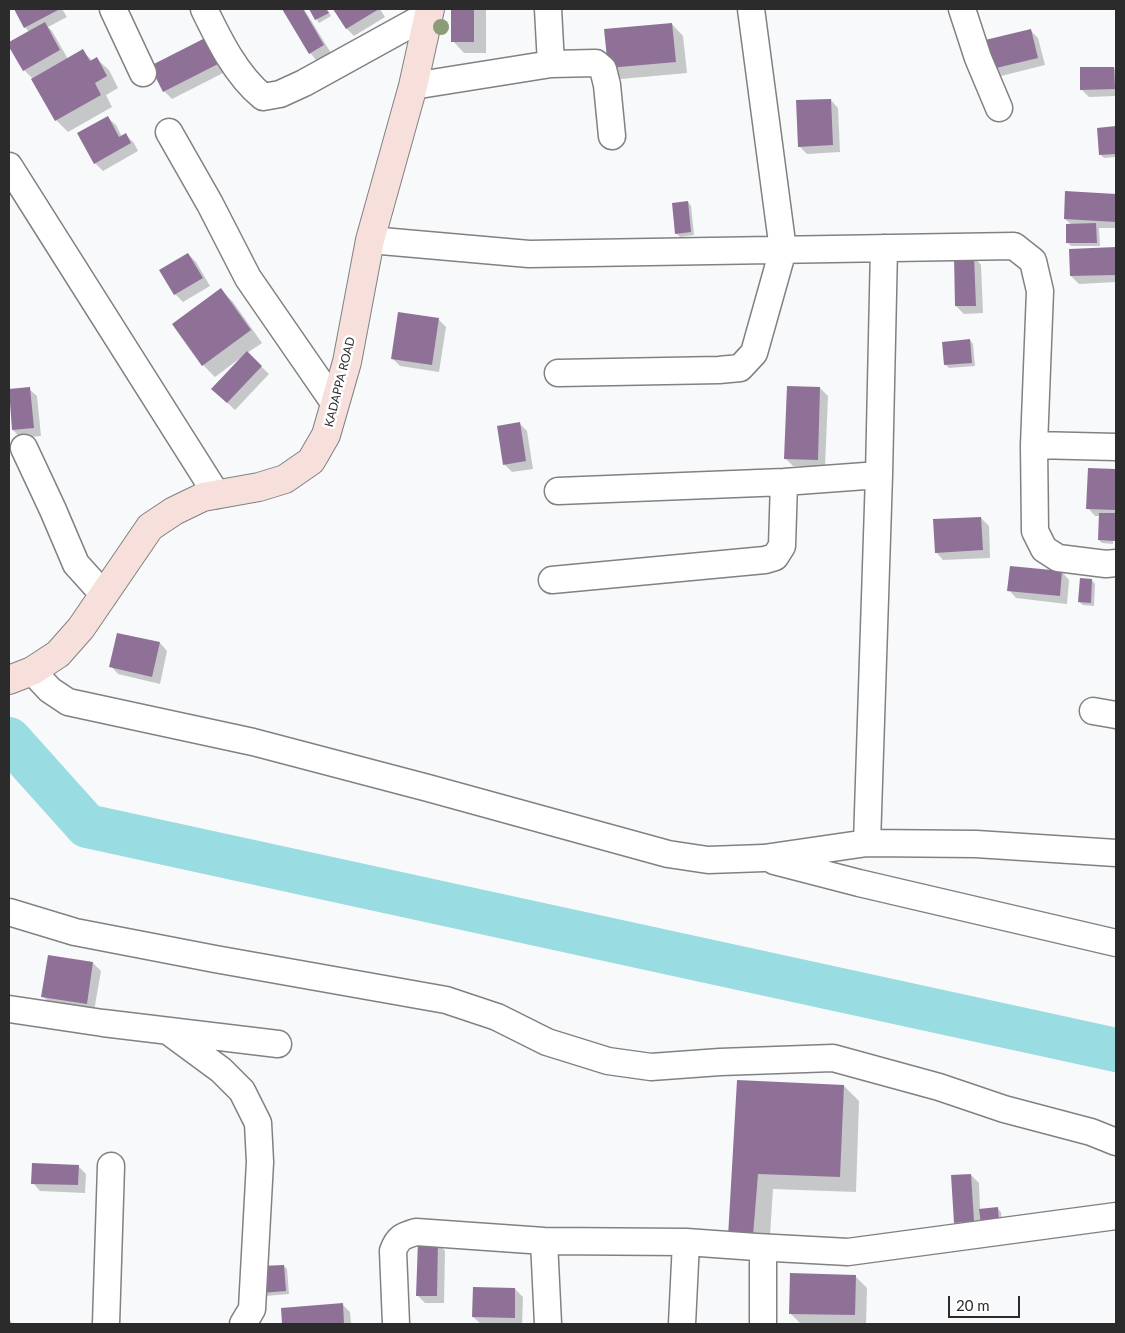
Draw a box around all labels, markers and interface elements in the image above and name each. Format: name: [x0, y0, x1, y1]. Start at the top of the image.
street label: KADAPPA ROAD: [322, 336, 358, 428]
scale bar: [950, 1286, 1022, 1318]
text: 20 m: [956, 1296, 990, 1314]

